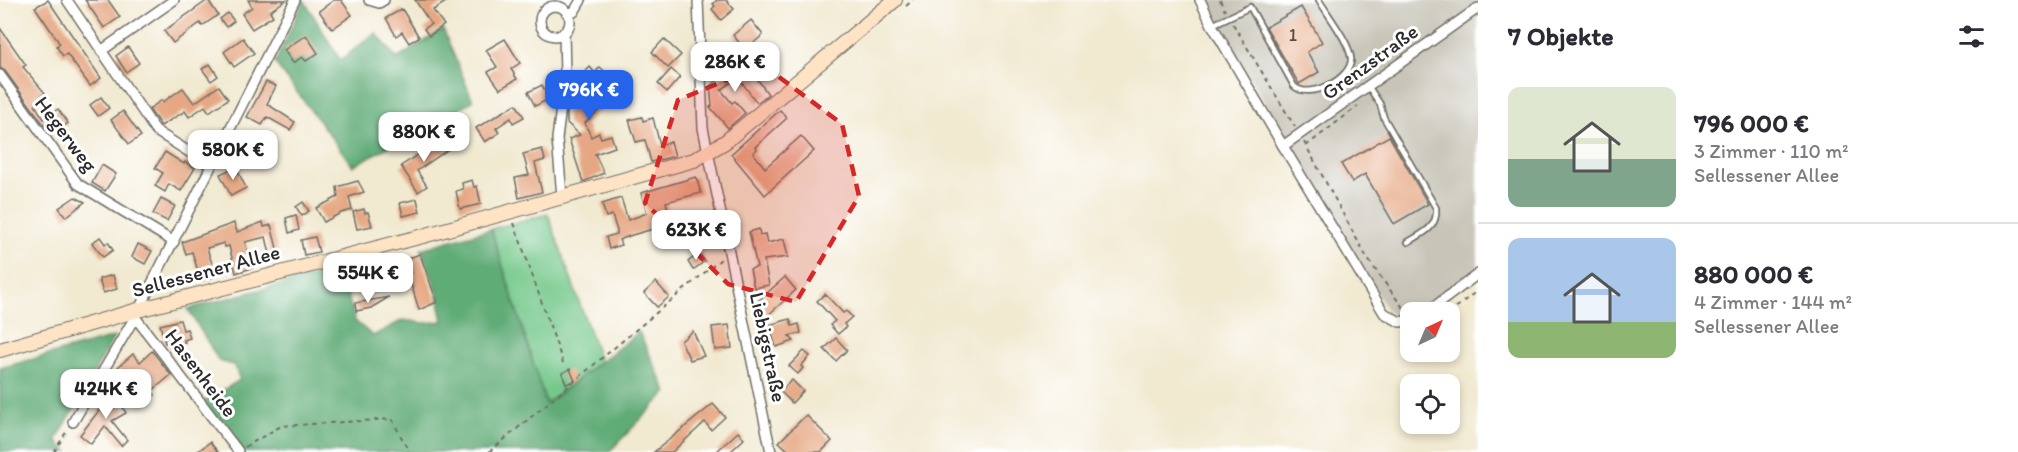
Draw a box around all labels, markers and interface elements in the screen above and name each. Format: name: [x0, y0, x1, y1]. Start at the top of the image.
street label: Grenzstraße: [1317, 18, 1423, 105]
text: 7 Objekte: [1508, 20, 1614, 52]
icon: filters: [1955, 20, 1988, 53]
house number: 1: [1289, 24, 1297, 46]
pin: 286K €: [686, 42, 784, 93]
text: 286K €: [705, 49, 765, 73]
pin: 796K €: [540, 70, 638, 121]
text: 796K €: [559, 77, 619, 101]
street label: Hegerweg: [30, 91, 103, 177]
text: 796 000 €: [1694, 107, 1809, 139]
icon: home: [1556, 111, 1628, 183]
pin: 880K €: [375, 112, 473, 163]
text: 880K €: [393, 119, 455, 143]
pin: 580K €: [184, 130, 282, 181]
text: 580K €: [202, 137, 264, 161]
text: 3 Zimmer · 110 m²: [1694, 139, 1849, 163]
text: Sellessener Allee: [1694, 163, 1839, 187]
pin: 623K €: [647, 210, 745, 261]
text: 623K €: [666, 217, 726, 241]
street label: Sellessener Allee: [129, 239, 283, 302]
pin: 554K €: [319, 253, 417, 304]
text: 880 000 €: [1694, 258, 1813, 290]
text: 554K €: [337, 260, 399, 284]
icon: home: [1556, 262, 1628, 334]
street label: Liebigstraße: [745, 290, 792, 404]
text: 4 Zimmer · 144 m²: [1694, 290, 1852, 314]
north arrow: [1400, 302, 1460, 362]
map controls: [1400, 302, 1460, 434]
text: Sellessener Allee: [1694, 314, 1839, 338]
street label: Hasenheide: [160, 324, 243, 422]
pin: 424K €: [57, 369, 155, 420]
button: locate: [1400, 374, 1460, 434]
text: 424K €: [74, 376, 138, 400]

